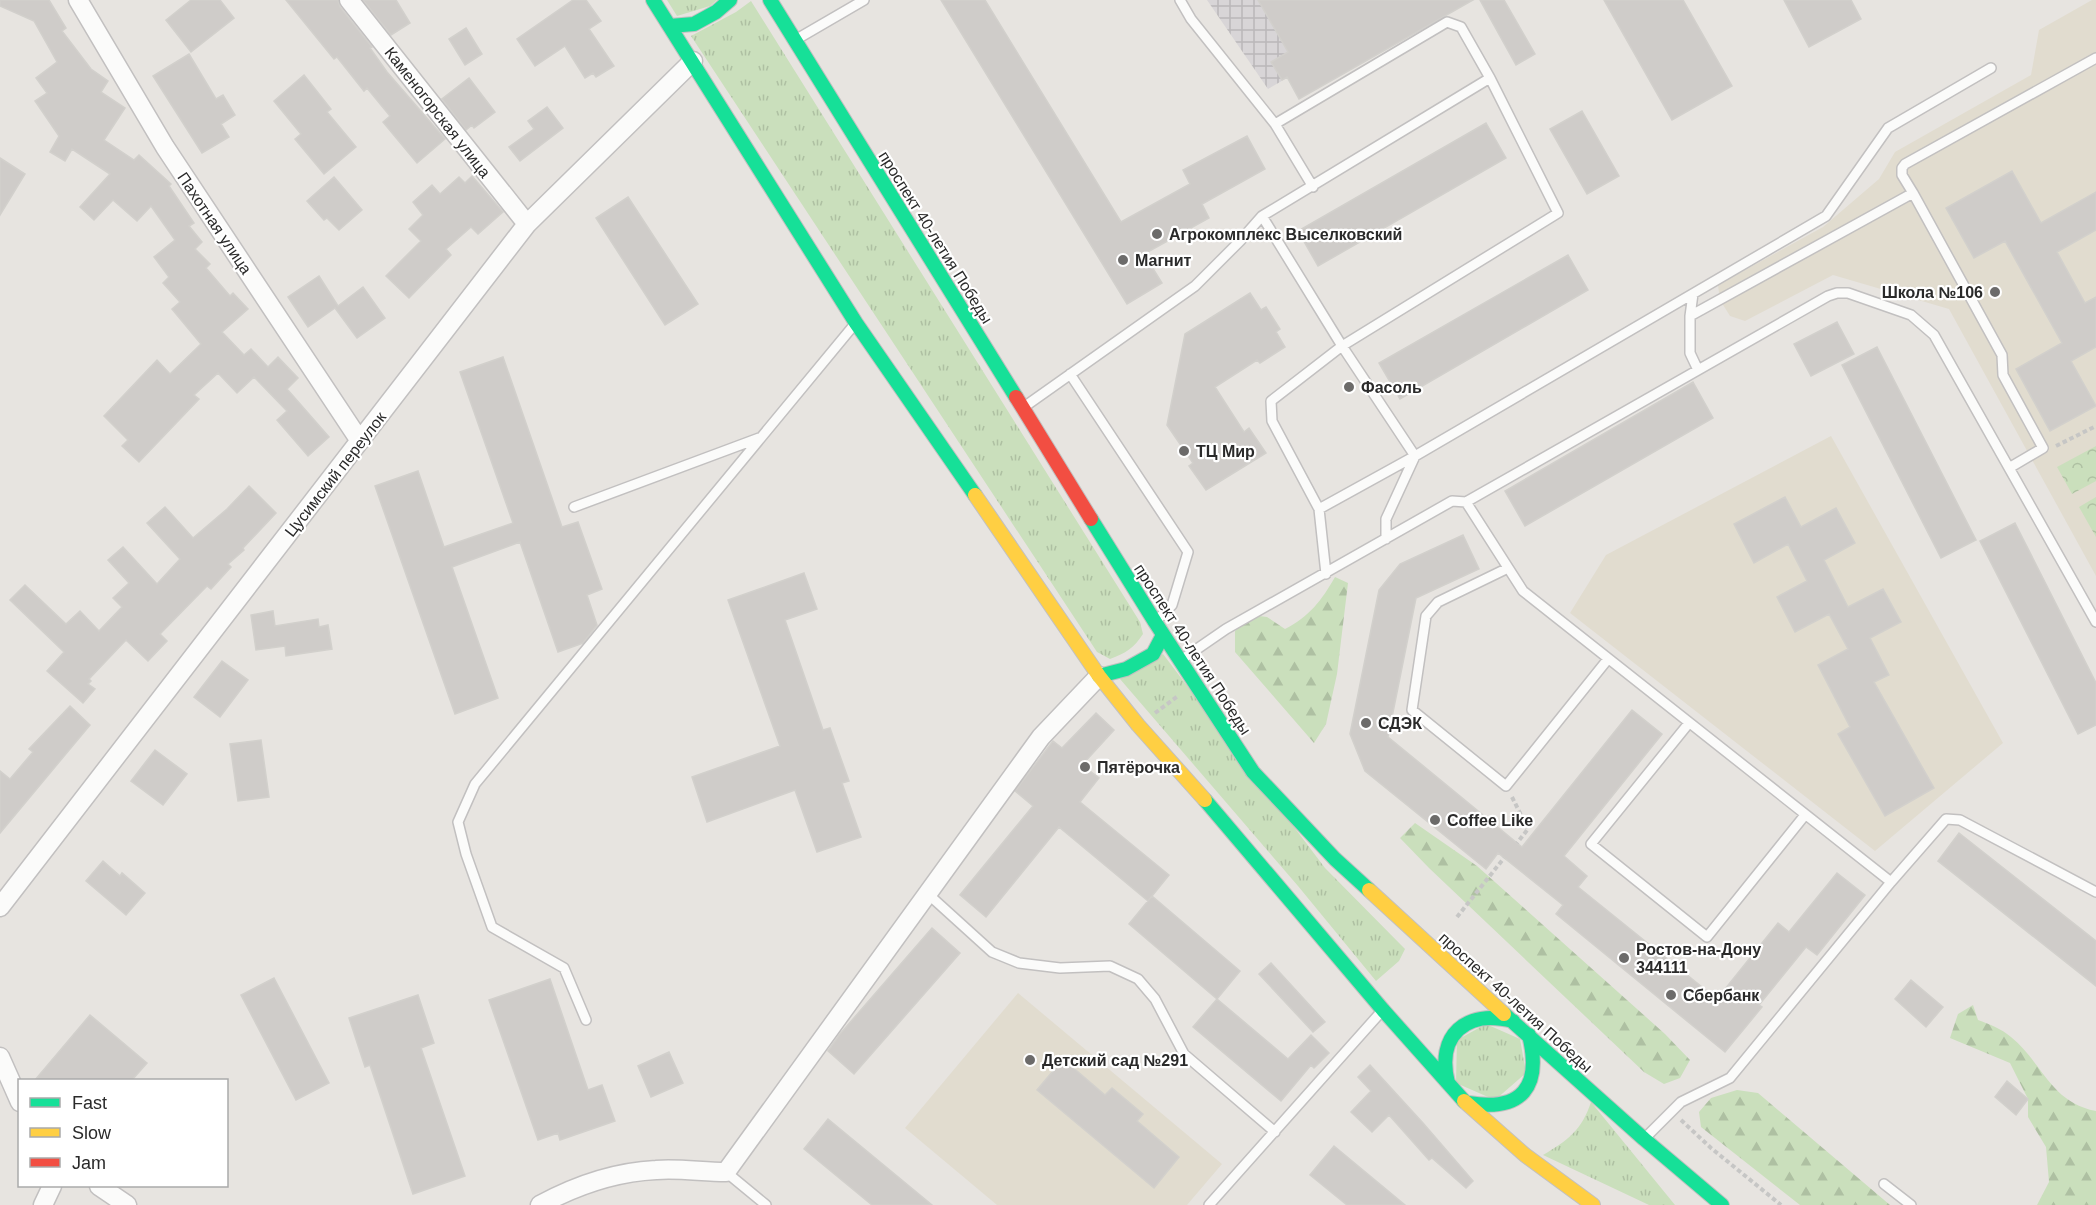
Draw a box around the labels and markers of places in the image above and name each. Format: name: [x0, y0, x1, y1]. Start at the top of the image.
place label: Агрокомплекс Выселковский: [1169, 226, 1402, 243]
marker: Агрокомплекс Выселковский: [1150, 227, 1164, 241]
place label: Магнит: [1135, 252, 1192, 269]
marker: Магнит: [1116, 253, 1130, 267]
place label: Школа №106: [1882, 284, 1983, 301]
marker: Школа №106: [1988, 285, 2002, 299]
place label: Фасоль: [1361, 379, 1422, 396]
marker: Фасоль: [1342, 380, 1356, 394]
place label: ТЦ Мир: [1196, 443, 1255, 460]
marker: ТЦ Мир: [1177, 444, 1191, 458]
place label: СДЭК: [1378, 715, 1422, 732]
marker: СДЭК: [1359, 716, 1373, 730]
place label: Пятёрочка: [1097, 759, 1180, 776]
marker: Пятёрочка: [1078, 760, 1092, 774]
place label: Coffee Like: [1447, 812, 1533, 829]
marker: Coffee Like: [1428, 813, 1442, 827]
place label: Ростов-на-Дону 344111: [1636, 941, 1761, 976]
marker: Ростов-на-Дону 344111: [1617, 951, 1631, 965]
place label: Сбербанк: [1683, 987, 1760, 1004]
marker: Сбербанк: [1664, 988, 1678, 1002]
place label: Детский сад №291: [1042, 1052, 1188, 1069]
marker: Детский сад №291: [1023, 1053, 1037, 1067]

